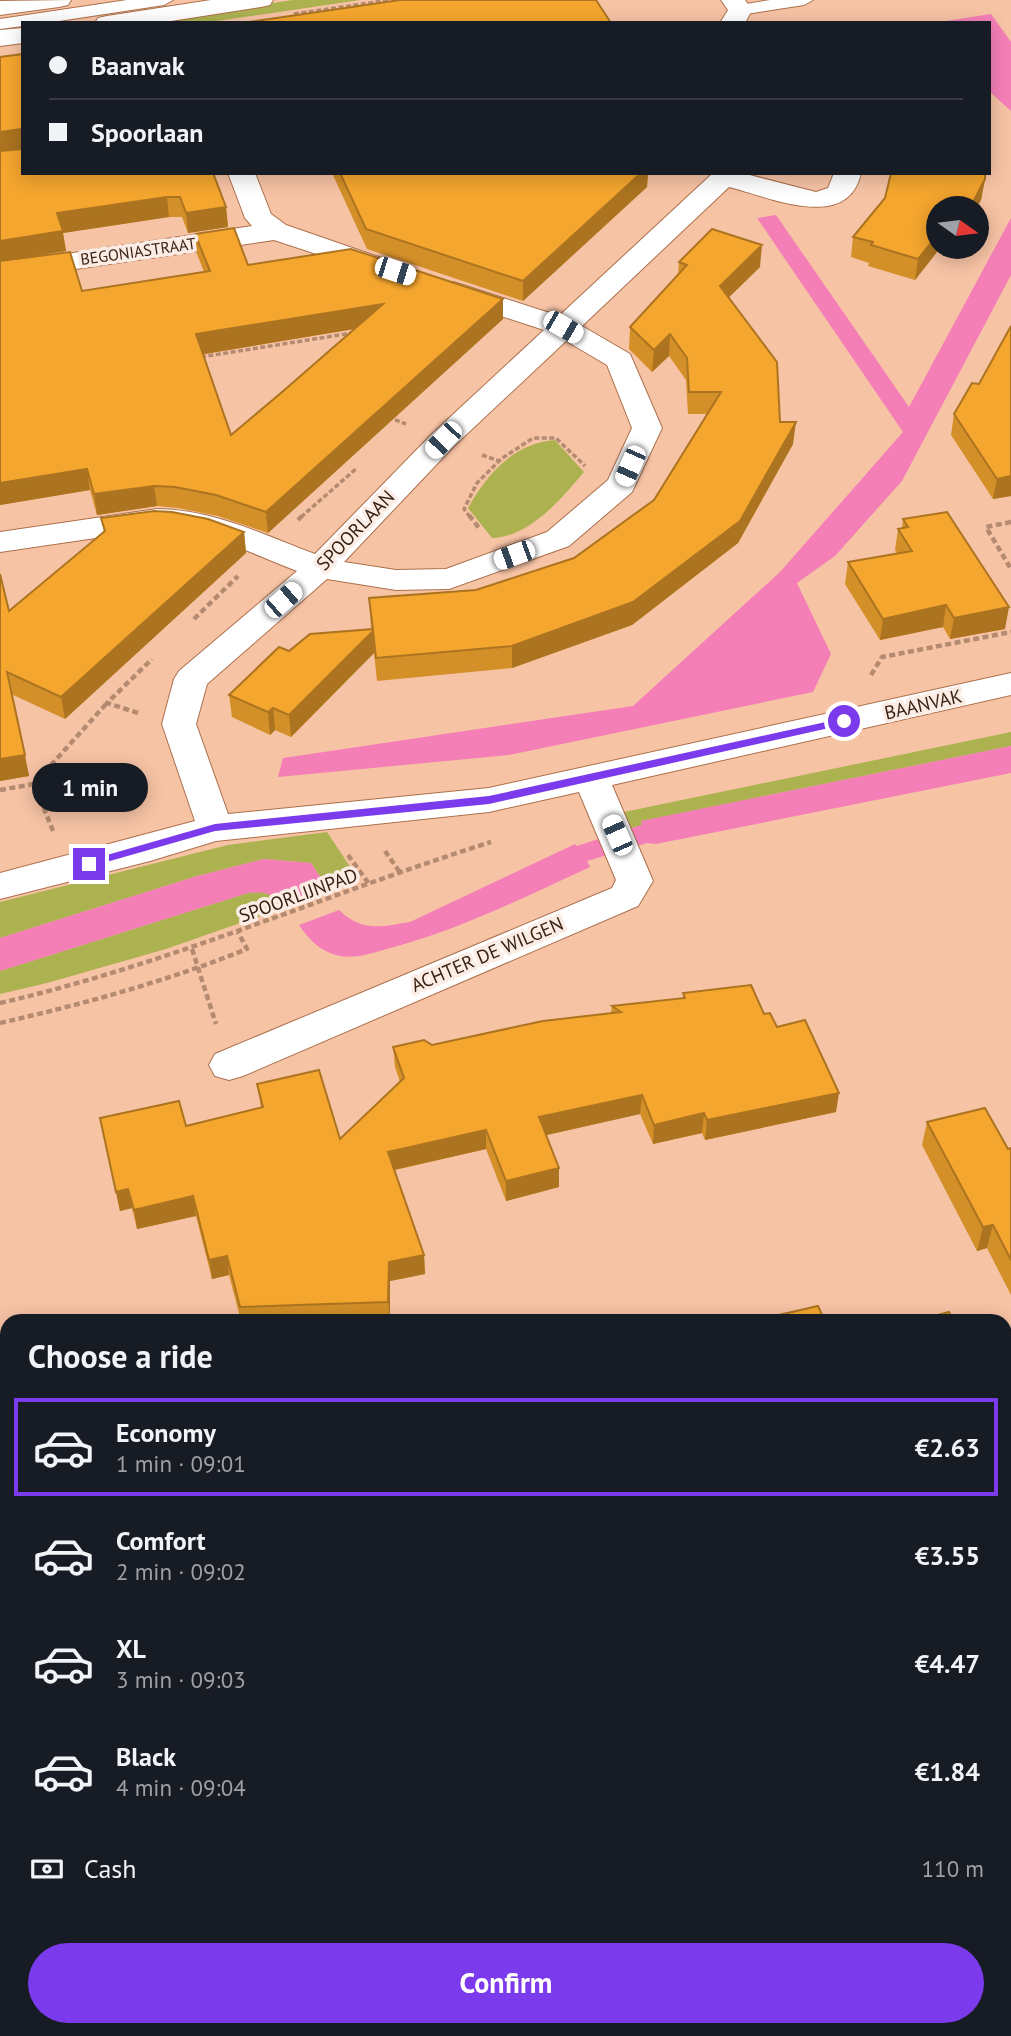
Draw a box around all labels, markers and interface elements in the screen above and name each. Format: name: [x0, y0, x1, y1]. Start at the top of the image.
text: Baanvak: [91, 49, 184, 82]
text: Spoorlaan: [91, 116, 203, 149]
north arrow: [926, 196, 989, 259]
map controls: [926, 196, 989, 259]
street label: BEGONIASTRAAT: [79, 233, 197, 269]
car: [372, 255, 419, 287]
car: [540, 307, 587, 347]
car: [421, 418, 466, 462]
car: [612, 443, 649, 489]
street label: SPOORLAAN: [311, 485, 399, 575]
car: [491, 538, 538, 572]
car: [261, 578, 306, 622]
street label: BAANVAK: [882, 683, 964, 725]
route start: [828, 705, 860, 737]
callout: 1 min: [31, 762, 147, 812]
text: 1 min: [62, 773, 118, 802]
car: [599, 812, 636, 858]
route end: [73, 848, 105, 880]
street label: SPOORLIJNPAD: [235, 862, 361, 928]
street label: ACHTER DE WILGEN: [407, 911, 567, 997]
text: Choose a ride: [28, 1335, 213, 1377]
icon: car: [32, 1416, 95, 1479]
text: Economy: [116, 1416, 216, 1449]
text: €2.63: [915, 1431, 980, 1464]
text: 1 min · 09:01: [116, 1449, 246, 1478]
icon: car: [32, 1524, 95, 1587]
text: Comfort: [116, 1524, 206, 1557]
text: €3.55: [915, 1539, 980, 1572]
text: 2 min · 09:02: [116, 1557, 246, 1586]
icon: car: [32, 1632, 95, 1695]
text: XL: [116, 1632, 146, 1665]
text: €4.47: [915, 1647, 980, 1680]
text: 3 min · 09:03: [116, 1665, 246, 1694]
icon: car: [32, 1740, 95, 1803]
text: Black: [116, 1740, 176, 1773]
text: €1.84: [915, 1755, 980, 1788]
text: 4 min · 09:04: [116, 1773, 246, 1802]
icon: cash: [28, 1850, 66, 1888]
text: Cash: [84, 1852, 136, 1885]
text: 110 m: [922, 1854, 984, 1883]
button: Confirm: [28, 1943, 984, 2023]

